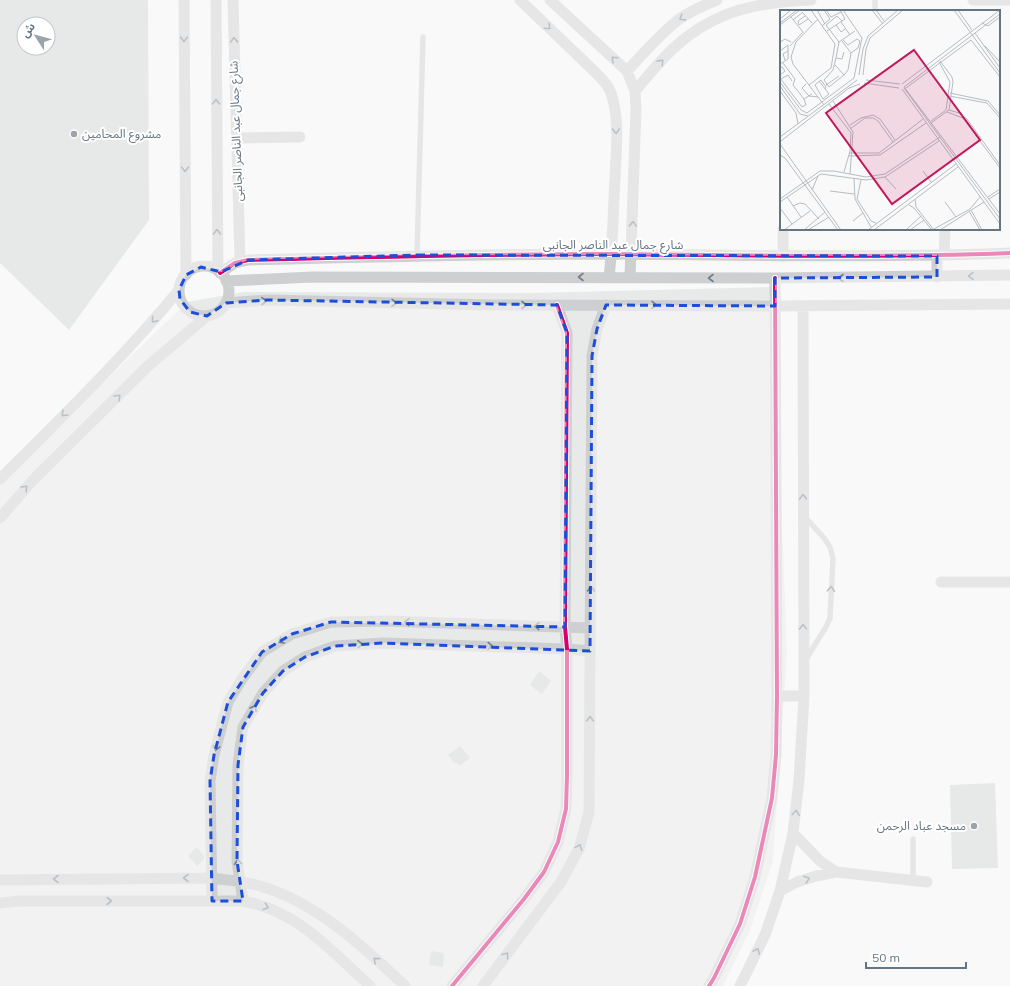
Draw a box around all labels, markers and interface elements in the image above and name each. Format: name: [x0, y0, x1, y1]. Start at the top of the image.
inset map: [780, 10, 1000, 230]
one-way arrow: [679, 13, 686, 21]
north arrow: [16, 16, 56, 56]
text: ش: [18, 20, 38, 40]
one-way arrow: [543, 22, 551, 30]
one-way arrow: [180, 36, 188, 42]
one-way arrow: [230, 37, 238, 43]
one-way arrow: [611, 56, 619, 64]
one-way arrow: [656, 59, 664, 67]
street label: شارع جمال عبد الناصر الجانبى: [226, 60, 247, 202]
one-way arrow: [212, 99, 220, 105]
place label: مشروع المحامين: [82, 126, 161, 143]
one-way arrow: [611, 128, 620, 134]
marker: مشروع المحامين: [69, 129, 79, 139]
one-way arrow: [181, 166, 189, 172]
one-way arrow: [628, 221, 637, 227]
one-way arrow: [213, 229, 221, 235]
street label: شارع جمال عبد الناصر الجانبى: [543, 237, 683, 254]
one-way arrow: [968, 272, 974, 280]
one-way arrow: [578, 273, 584, 281]
one-way arrow: [708, 274, 714, 282]
one-way arrow: [838, 274, 844, 282]
one-way arrow: [261, 297, 267, 305]
one-way arrow: [391, 299, 397, 307]
one-way arrow: [521, 301, 527, 309]
one-way arrow: [651, 301, 657, 309]
one-way arrow: [151, 315, 158, 323]
one-way arrow: [113, 394, 121, 402]
one-way arrow: [61, 409, 69, 417]
one-way arrow: [21, 485, 28, 493]
one-way arrow: [799, 494, 807, 500]
one-way arrow: [587, 586, 595, 592]
one-way arrow: [827, 586, 836, 592]
one-way arrow: [404, 618, 410, 626]
one-way arrow: [534, 622, 540, 631]
one-way arrow: [799, 624, 807, 630]
one-way arrow: [278, 636, 285, 643]
one-way arrow: [357, 640, 363, 649]
one-way arrow: [487, 642, 493, 650]
one-way arrow: [250, 705, 257, 712]
one-way arrow: [586, 716, 594, 722]
one-way arrow: [212, 745, 220, 751]
one-way arrow: [791, 810, 800, 816]
place label: مسجد عباد الرحمن: [877, 818, 966, 833]
marker: مسجد عباد الرحمن: [969, 821, 979, 831]
one-way arrow: [574, 844, 582, 851]
one-way arrow: [233, 859, 242, 866]
one-way arrow: [183, 874, 189, 882]
one-way arrow: [53, 875, 59, 883]
one-way arrow: [803, 876, 810, 884]
one-way arrow: [106, 897, 112, 905]
one-way arrow: [263, 902, 270, 911]
scale bar: [866, 944, 966, 970]
one-way arrow: [752, 948, 760, 955]
text: 50 m: [872, 950, 900, 965]
one-way arrow: [502, 952, 509, 959]
one-way arrow: [374, 958, 381, 965]

